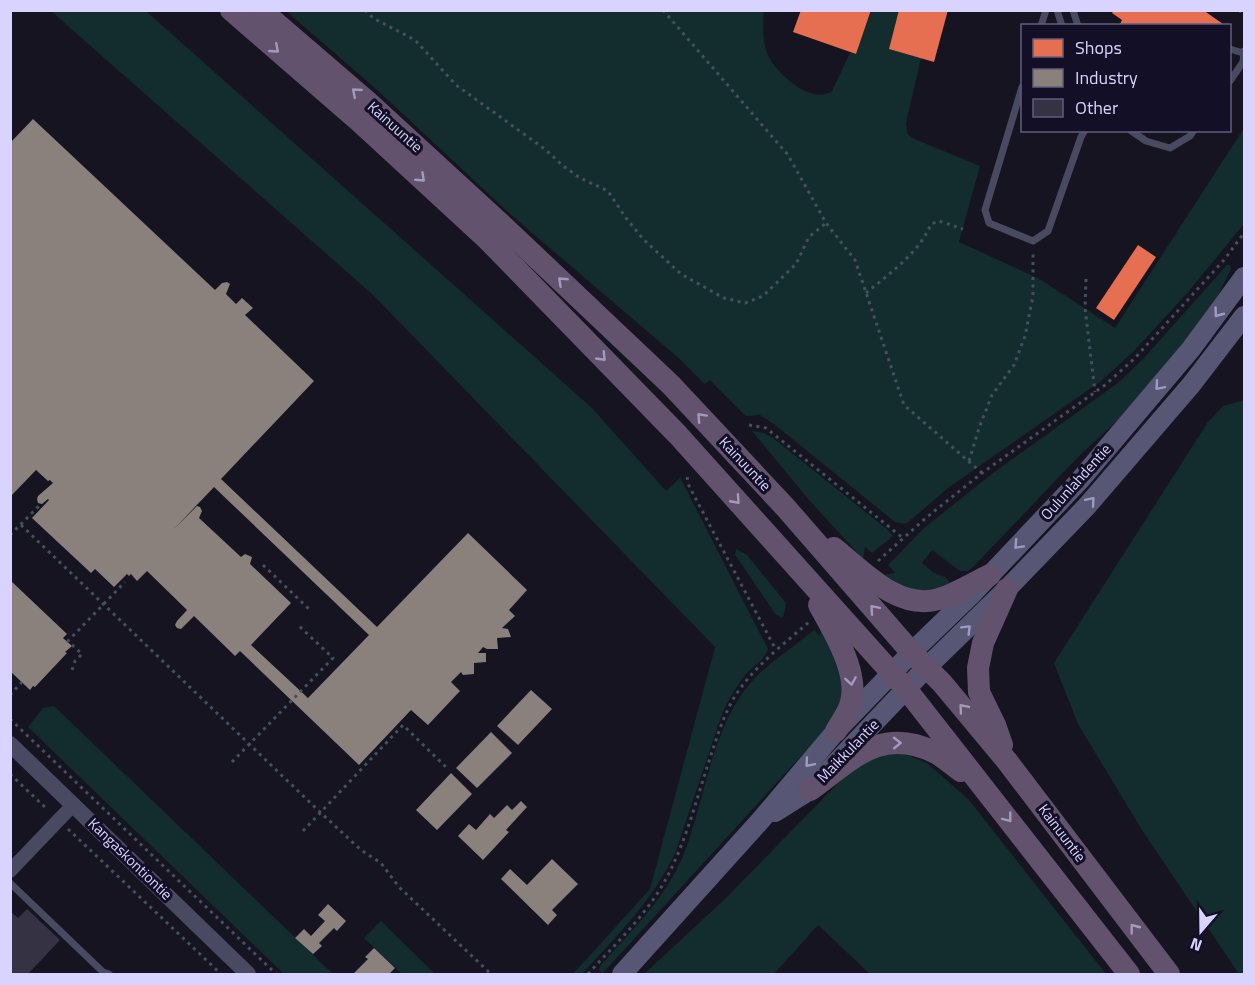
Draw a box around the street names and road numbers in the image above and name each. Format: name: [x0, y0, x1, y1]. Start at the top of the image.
street label: Kainuuntie: [363, 96, 428, 158]
street label: Kainuuntie: [714, 431, 777, 496]
street label: Oulunlahdentie: [1035, 438, 1116, 525]
street label: Maikkulantie: [811, 714, 884, 788]
street label: Kainuuntie: [1033, 799, 1092, 867]
street label: Kangaskontiontie: [83, 812, 178, 905]

